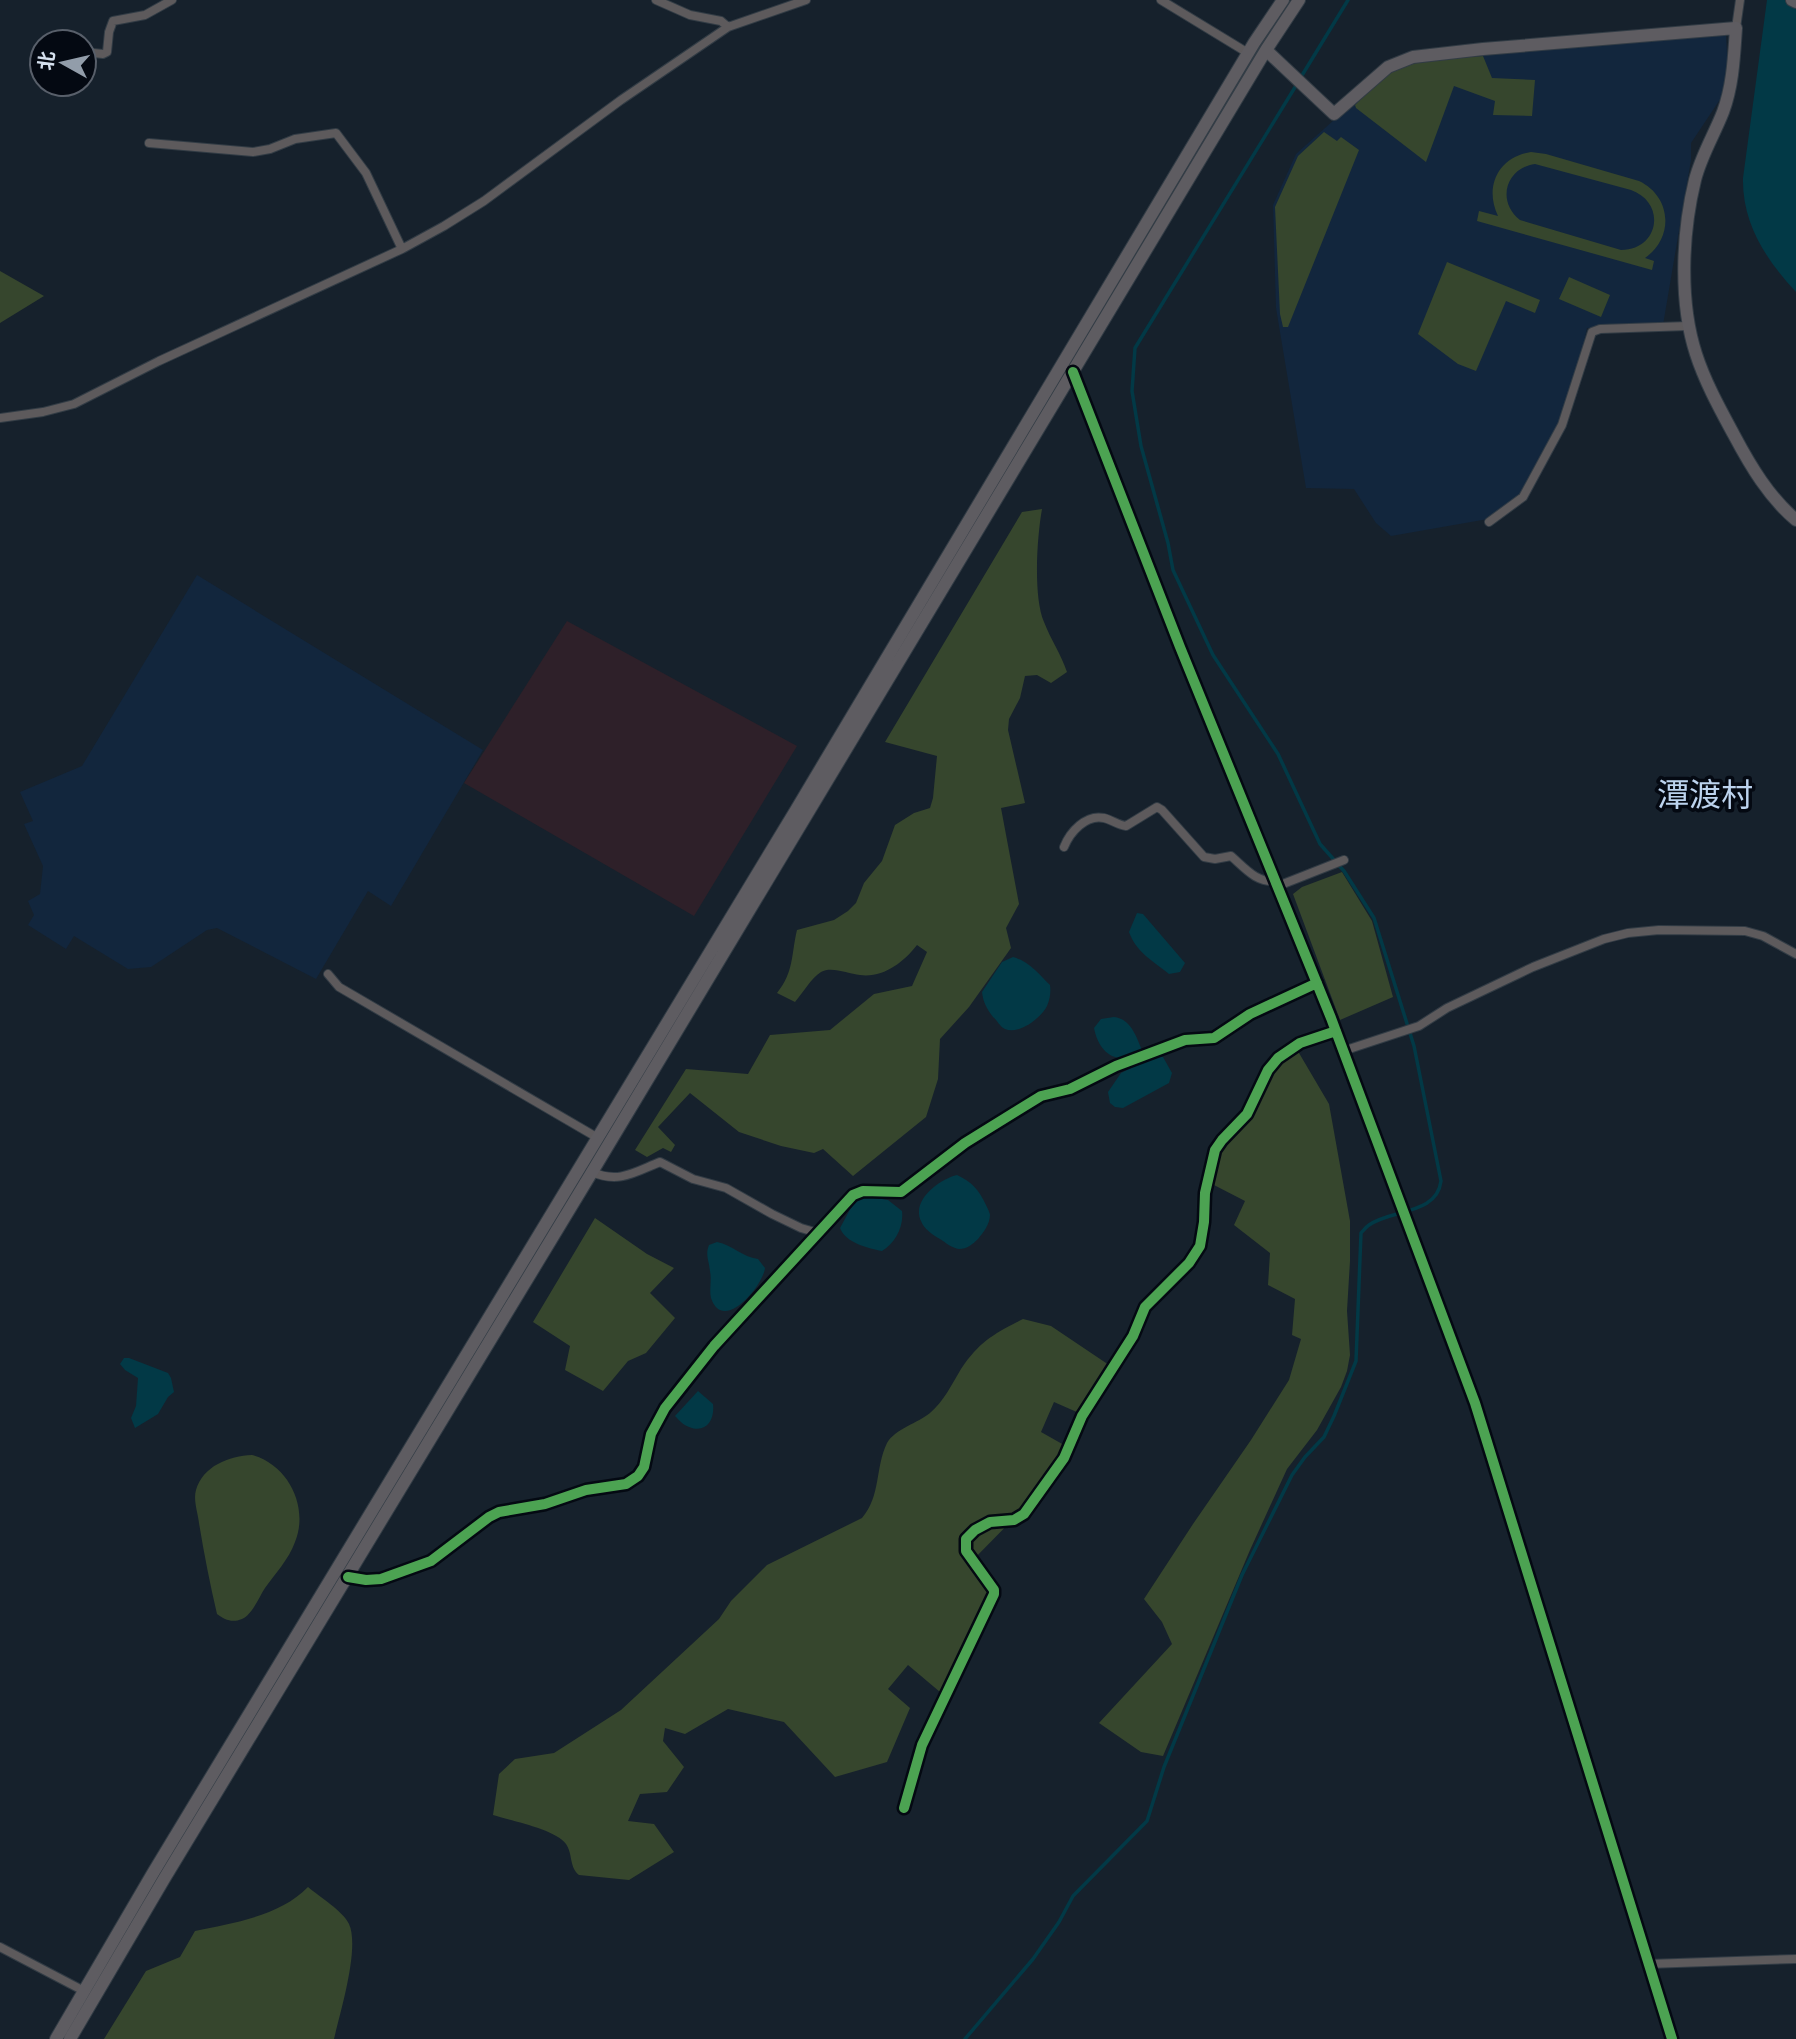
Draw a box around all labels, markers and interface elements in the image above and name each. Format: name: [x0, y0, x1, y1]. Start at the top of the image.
north arrow: [28, 28, 98, 98]
text: 北: [34, 50, 59, 72]
district label: 潭渡村: [1657, 776, 1753, 814]

